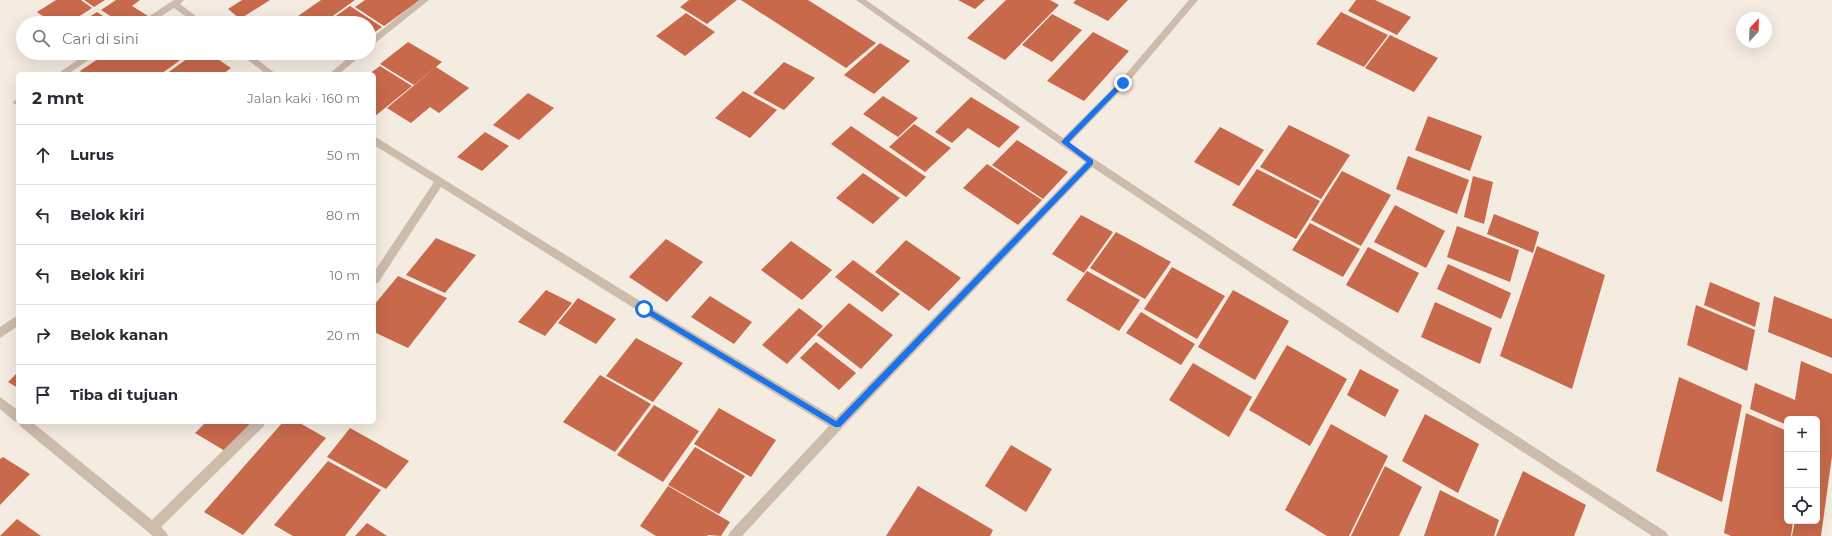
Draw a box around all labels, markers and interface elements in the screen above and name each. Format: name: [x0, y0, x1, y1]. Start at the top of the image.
north arrow: [1736, 12, 1772, 48]
search box: [16, 16, 376, 60]
icon: search: [30, 27, 52, 49]
text: Cari di sini: [62, 29, 139, 48]
route end: [1114, 74, 1132, 92]
text: 2 mnt: [32, 88, 84, 108]
text: Jalan kaki · 160 m: [247, 90, 360, 106]
icon: ahead: [32, 144, 54, 166]
text: Lurus: [70, 145, 114, 164]
text: 50 m: [327, 147, 360, 163]
icon: left: [32, 204, 54, 226]
text: Belok kiri: [70, 205, 145, 224]
text: 80 m: [326, 207, 360, 223]
icon: left: [32, 264, 54, 286]
text: Belok kiri: [70, 265, 145, 284]
text: 10 m: [330, 267, 360, 283]
route start: [635, 300, 653, 318]
icon: right: [32, 324, 54, 346]
text: Belok kanan: [70, 325, 168, 344]
text: 20 m: [327, 327, 360, 343]
icon: arrive: [32, 384, 54, 406]
text: Tiba di tujuan: [70, 385, 178, 404]
map controls: [1784, 416, 1820, 524]
button: +: [1784, 416, 1820, 452]
button: −: [1784, 452, 1820, 488]
button: locate: [1784, 488, 1820, 524]

